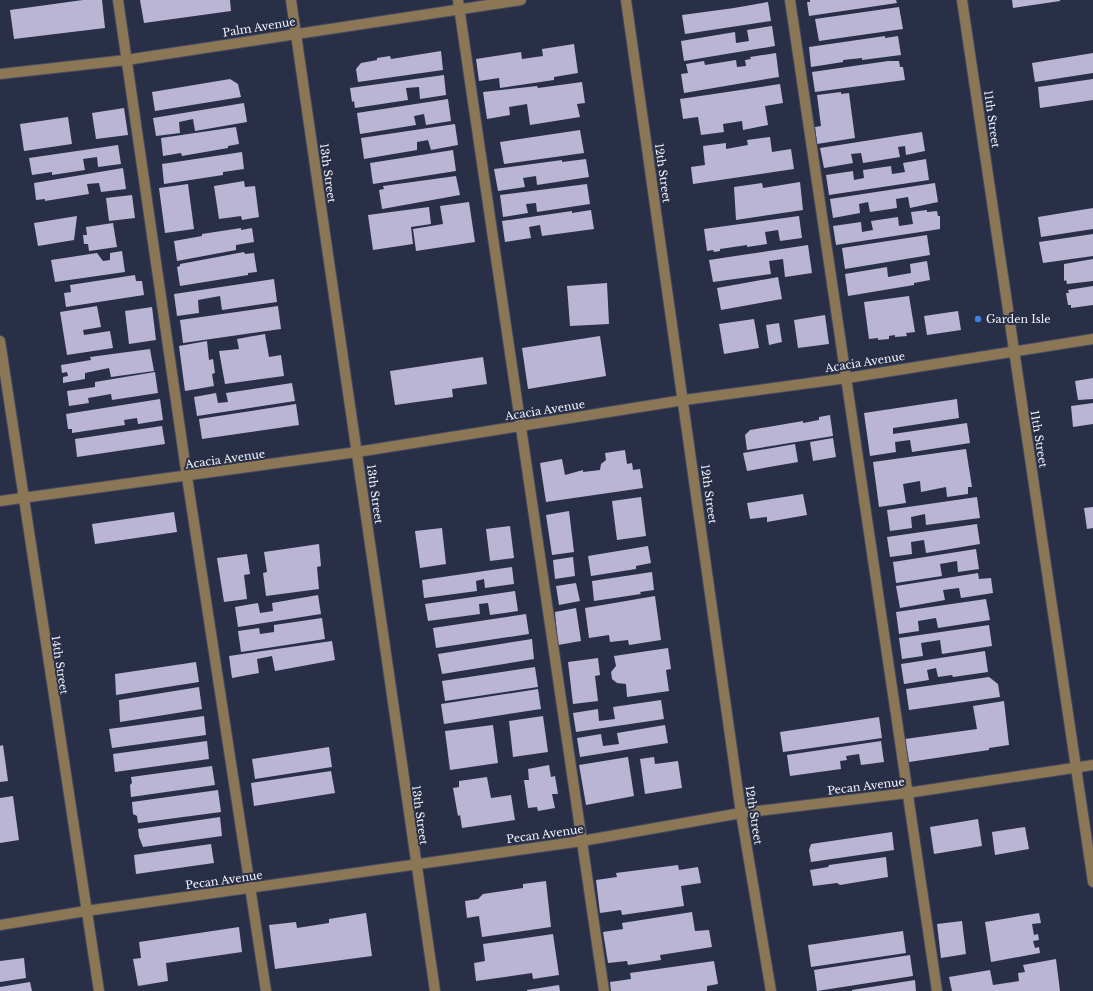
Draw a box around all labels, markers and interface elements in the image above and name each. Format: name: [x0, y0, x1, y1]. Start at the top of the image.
street label: Palm Avenue: [222, 14, 296, 40]
street label: 11th Street: [981, 89, 1003, 149]
street label: 13th Street: [317, 142, 339, 204]
street label: 12th Street: [652, 142, 674, 204]
place label: Garden Isle: [986, 312, 1051, 326]
marker: Garden Isle: [973, 314, 983, 324]
street label: Acacia Avenue: [823, 349, 906, 375]
street label: Acacia Avenue: [503, 397, 586, 423]
street label: 11th Street: [1028, 409, 1051, 469]
street label: Acacia Avenue: [183, 446, 266, 472]
street label: 13th Street: [364, 463, 386, 525]
street label: 12th Street: [698, 463, 720, 525]
street label: 14th Street: [48, 635, 72, 696]
street label: Pecan Avenue: [827, 774, 905, 798]
street label: 13th Street: [409, 784, 431, 846]
street label: 12th Street: [742, 784, 766, 846]
street label: Pecan Avenue: [506, 822, 584, 846]
street label: Pecan Avenue: [185, 868, 263, 892]

